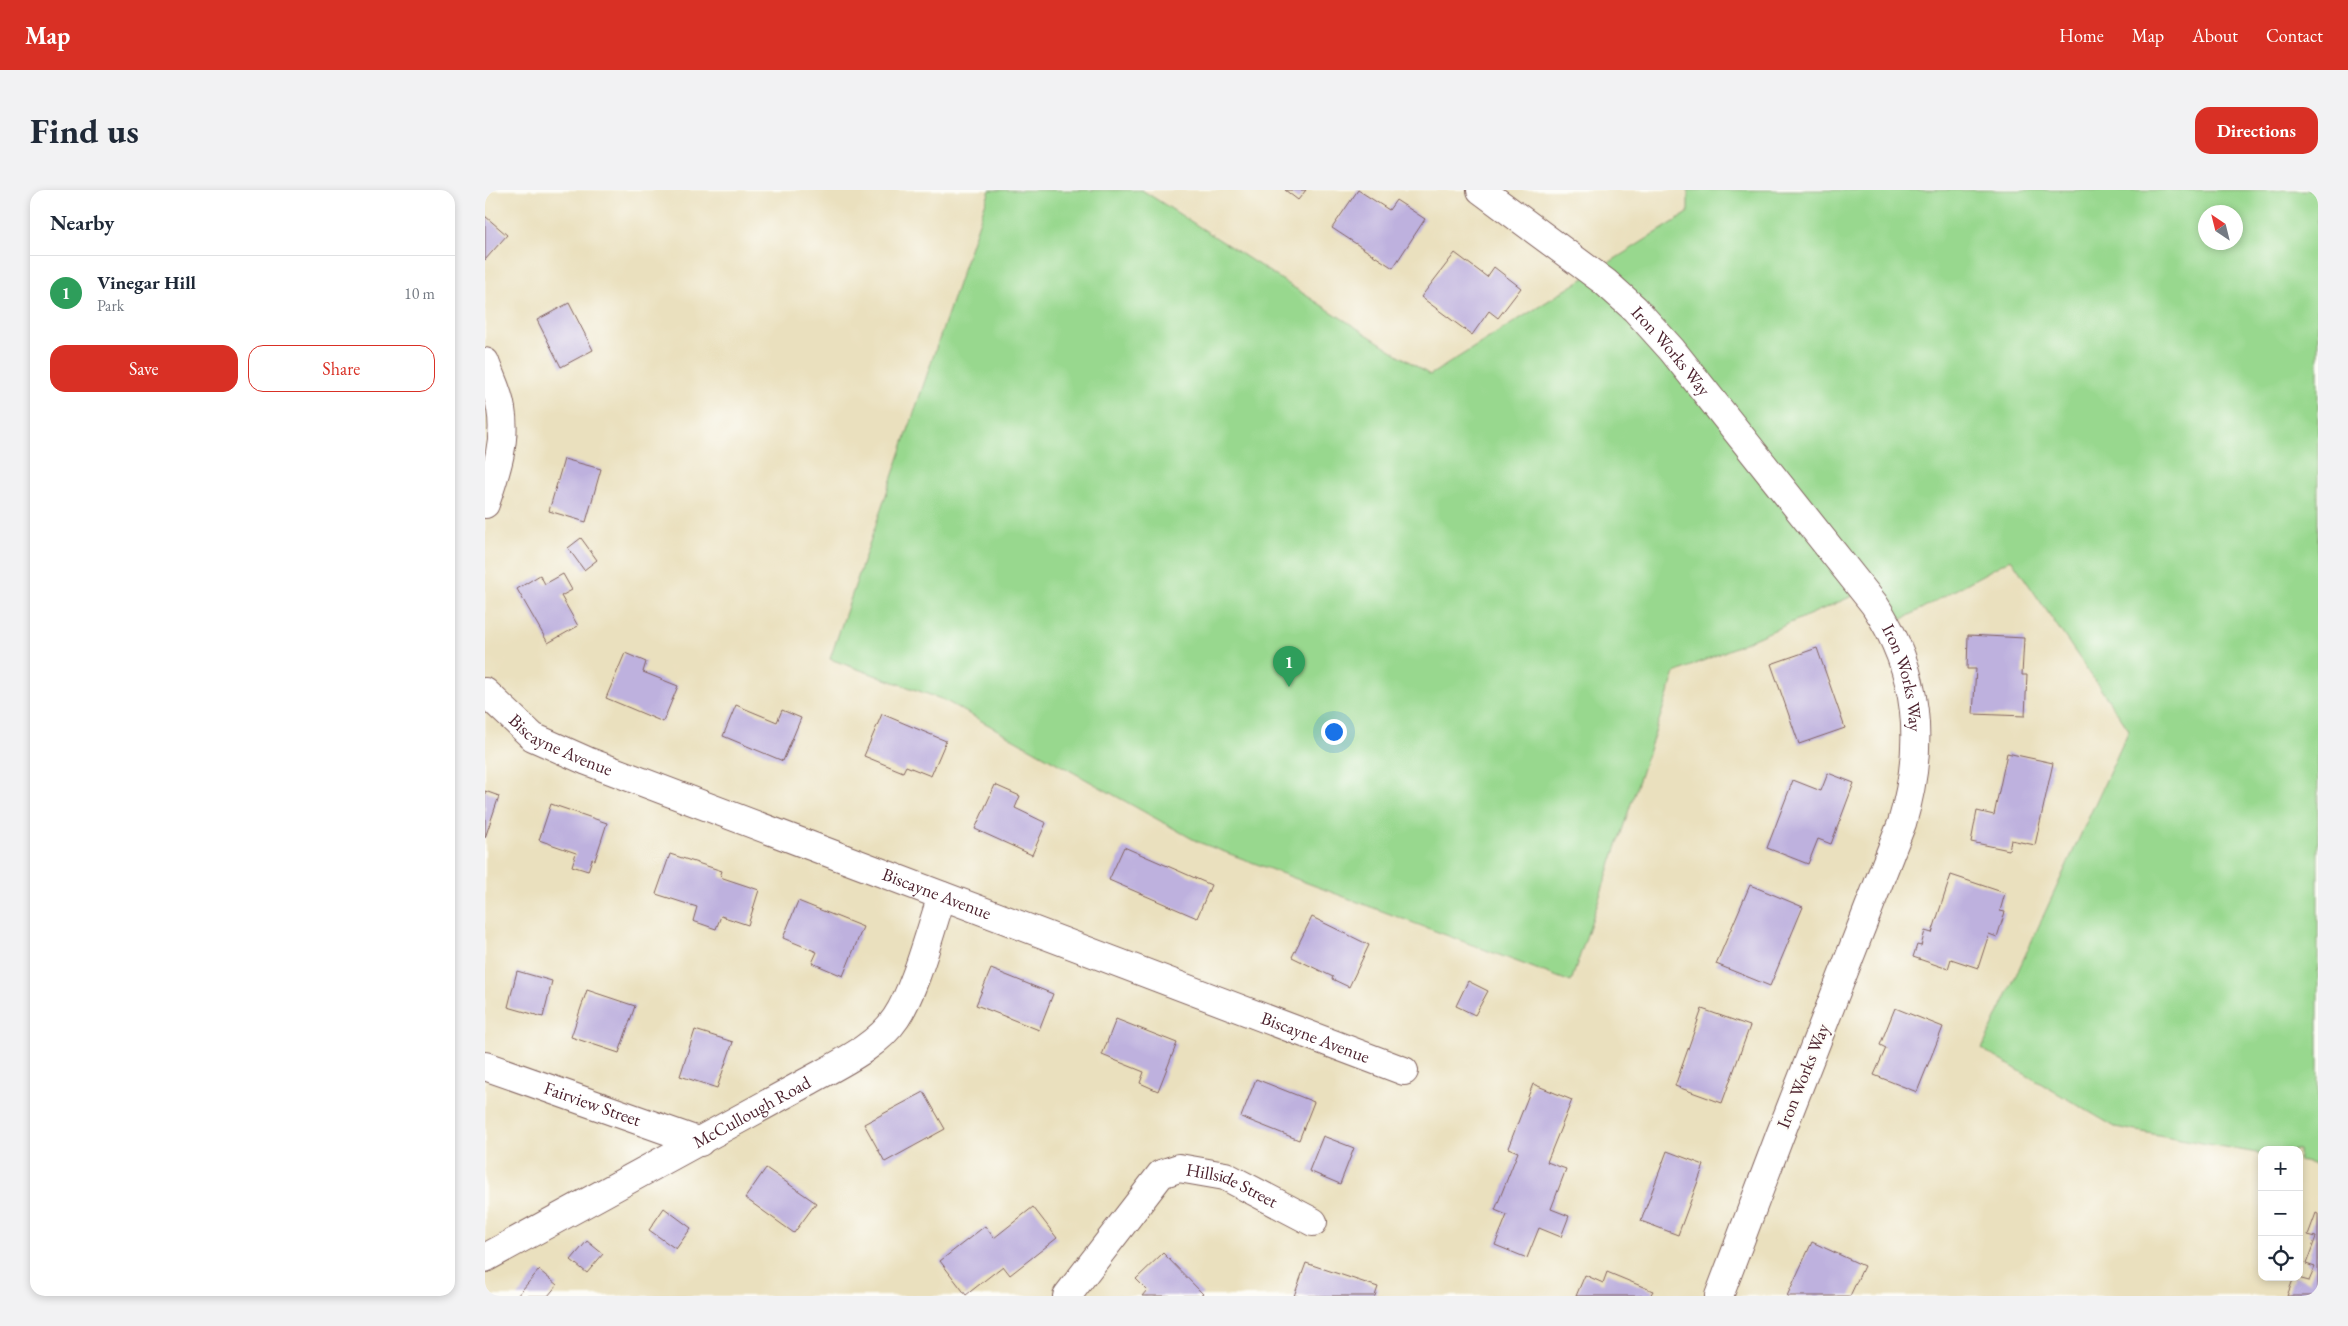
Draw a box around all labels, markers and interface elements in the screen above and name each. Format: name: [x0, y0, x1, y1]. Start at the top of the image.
text: Map: [25, 20, 70, 51]
text: Home: [2059, 24, 2104, 47]
text: Map: [2132, 24, 2164, 47]
text: About: [2192, 24, 2238, 47]
text: Contact: [2266, 24, 2323, 47]
button: Directions: [2195, 107, 2318, 154]
text: Find us: [30, 108, 139, 153]
north arrow: [2198, 205, 2243, 250]
text: Nearby: [50, 209, 114, 236]
text: Vinegar Hill: [97, 270, 196, 295]
text: 1: [62, 283, 70, 304]
text: 10 m: [404, 283, 435, 304]
text: Park: [97, 295, 124, 316]
street label: Iron Works Way: [1627, 301, 1716, 401]
button: Save: [50, 345, 238, 392]
button: Share: [248, 345, 435, 392]
street label: Iron Works Way: [1877, 620, 1927, 732]
pin: 1: [1273, 646, 1305, 687]
street label: Biscayne Avenue: [504, 708, 616, 781]
your location: [1321, 719, 1347, 745]
street label: Biscayne Avenue: [879, 862, 995, 924]
street label: Biscayne Avenue: [1258, 1006, 1373, 1068]
street label: Iron Works Way: [1771, 1020, 1834, 1132]
street label: McCullough Road: [689, 1070, 815, 1153]
street label: Fairview Street: [541, 1076, 645, 1131]
map controls: [2258, 1146, 2303, 1281]
button: +: [2258, 1146, 2303, 1191]
street label: Hillside Street: [1184, 1157, 1282, 1213]
button: −: [2258, 1191, 2303, 1236]
button: locate: [2258, 1236, 2303, 1281]

